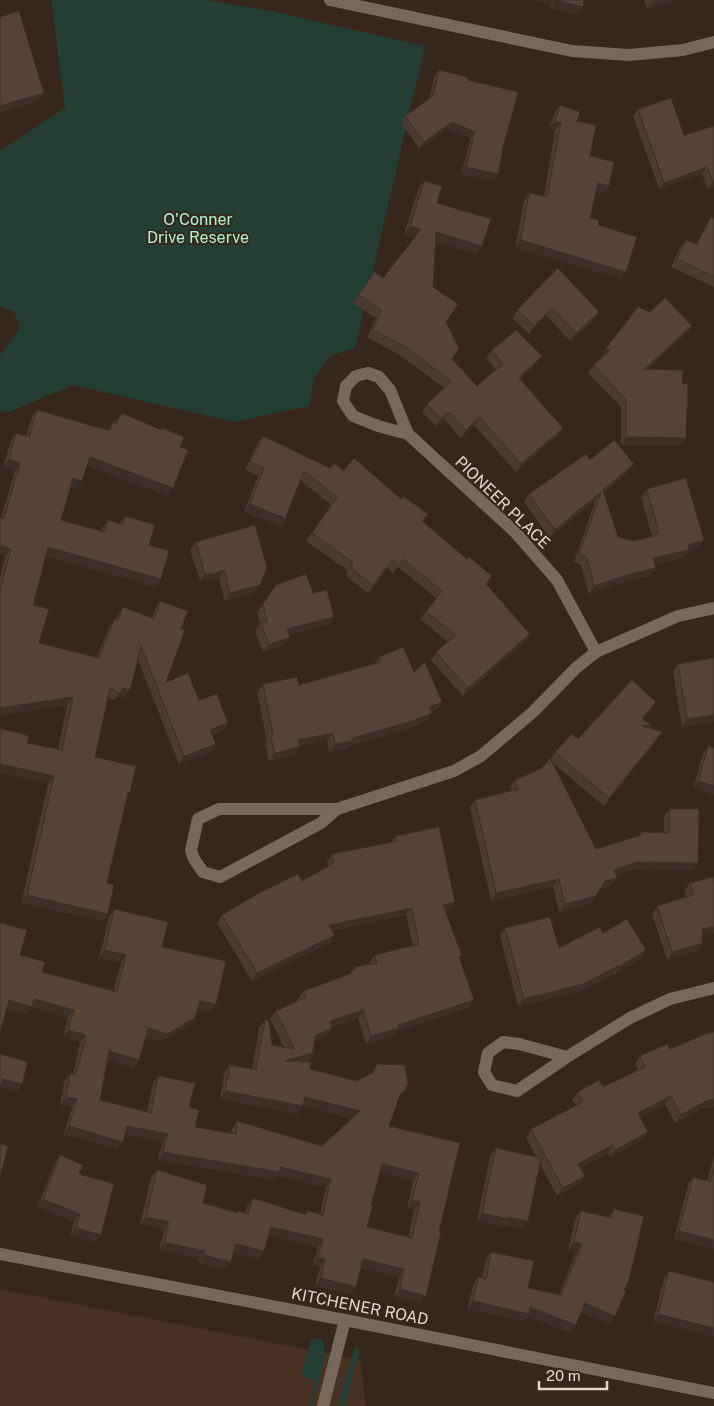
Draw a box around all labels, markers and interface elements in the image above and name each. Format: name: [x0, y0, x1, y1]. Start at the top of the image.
park label: O'Conner Drive Reserve: [147, 210, 249, 247]
street label: PIONEER PLACE: [451, 452, 554, 553]
street label: KITCHENER ROAD: [290, 1284, 430, 1329]
scale bar: [539, 1358, 606, 1390]
text: 20 m: [546, 1367, 581, 1384]

